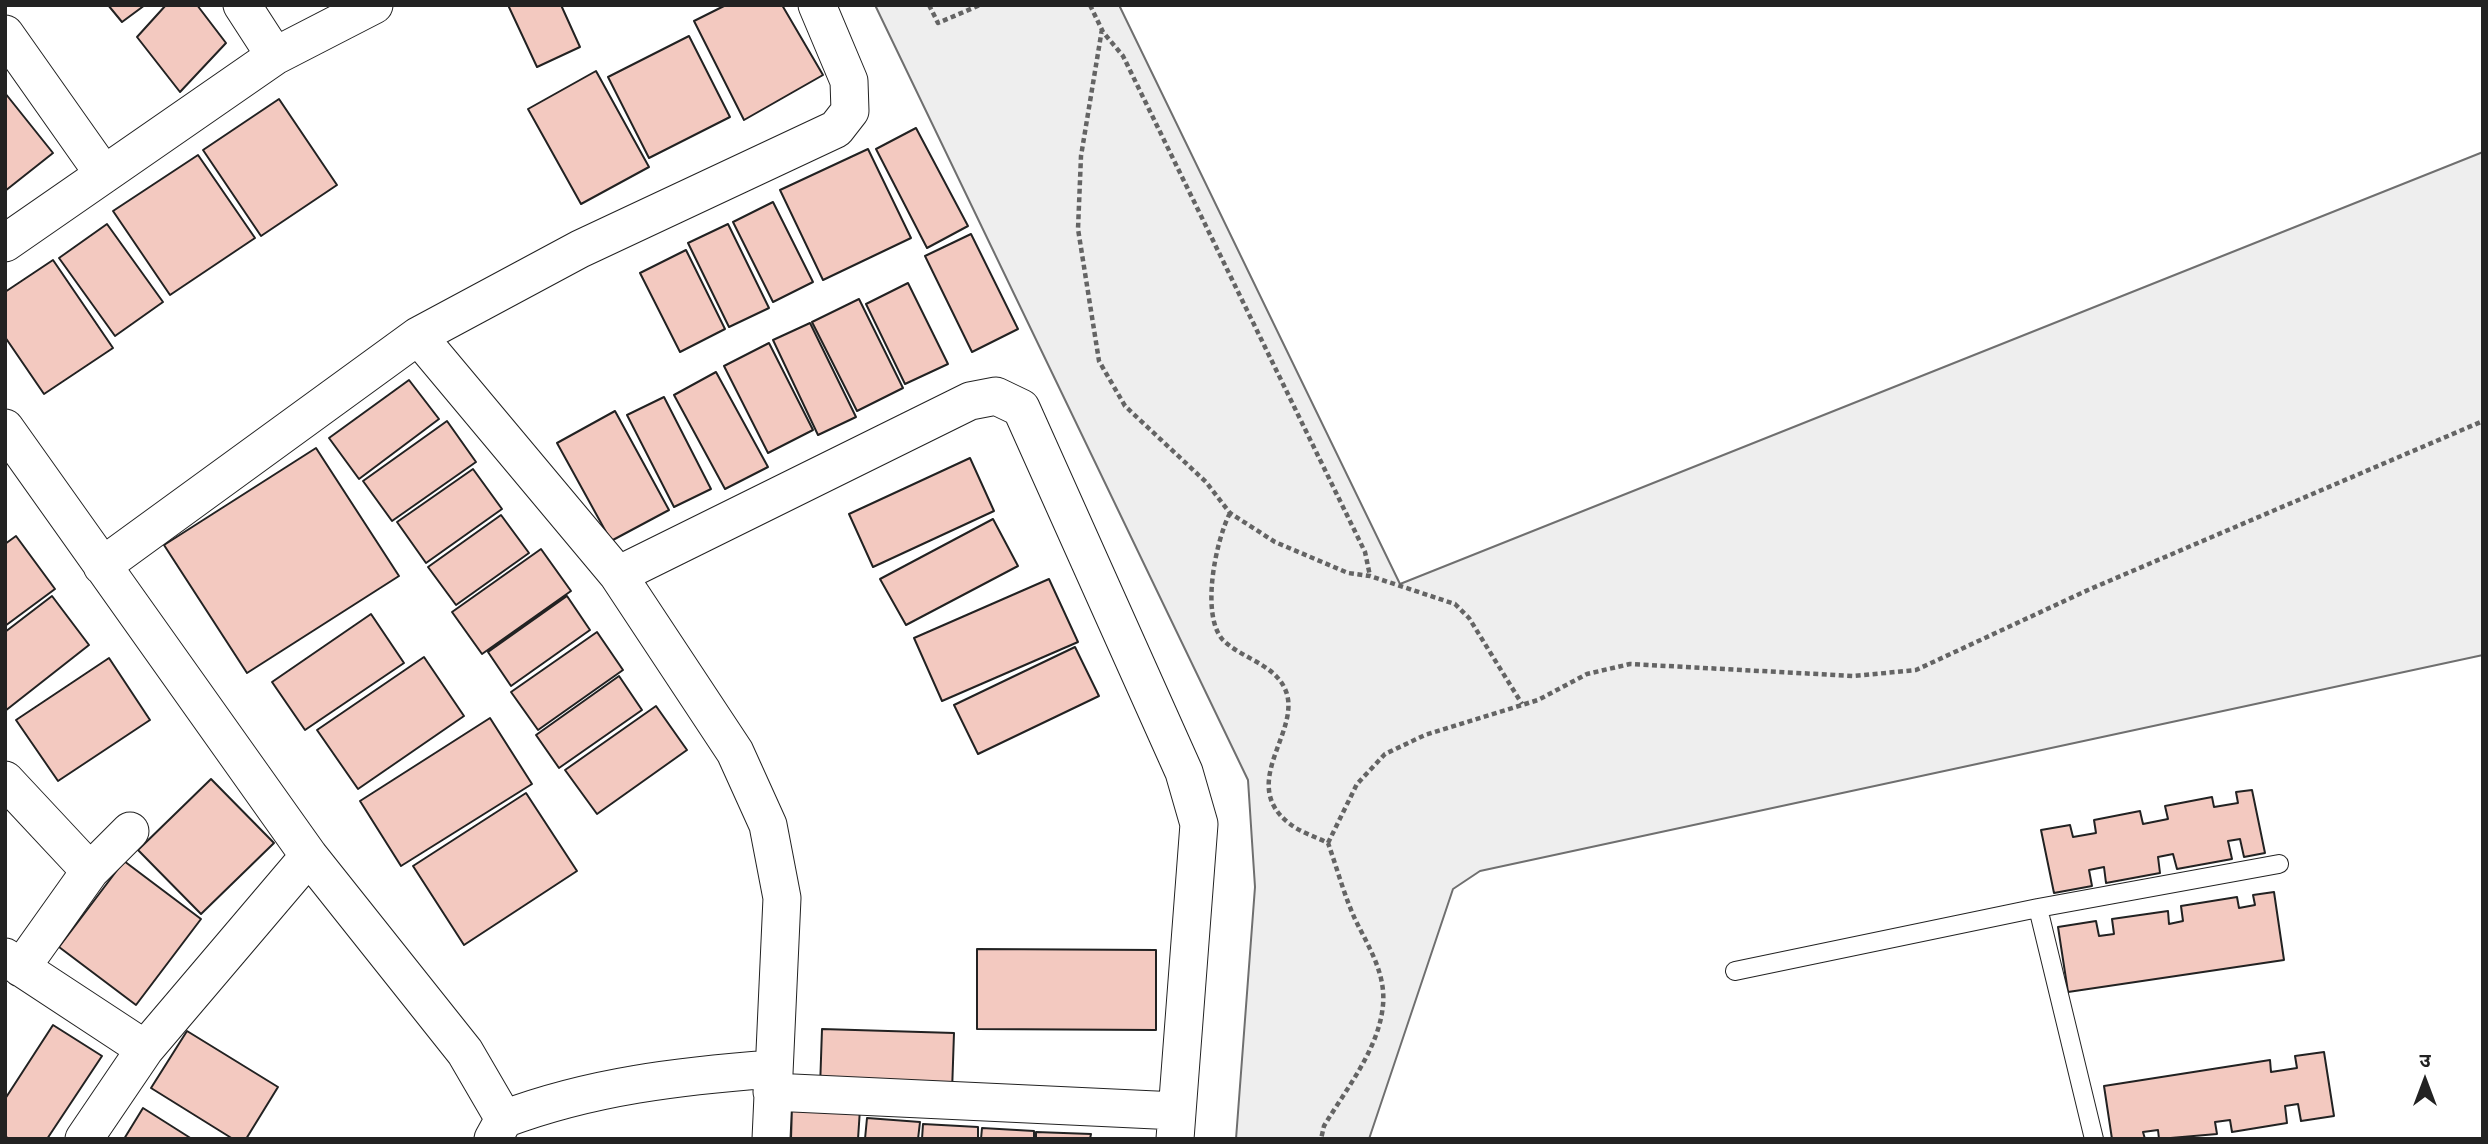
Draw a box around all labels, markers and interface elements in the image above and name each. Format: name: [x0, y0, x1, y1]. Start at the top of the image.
north arrow: [2390, 1046, 2460, 1116]
text: उ: [2419, 1048, 2431, 1071]

